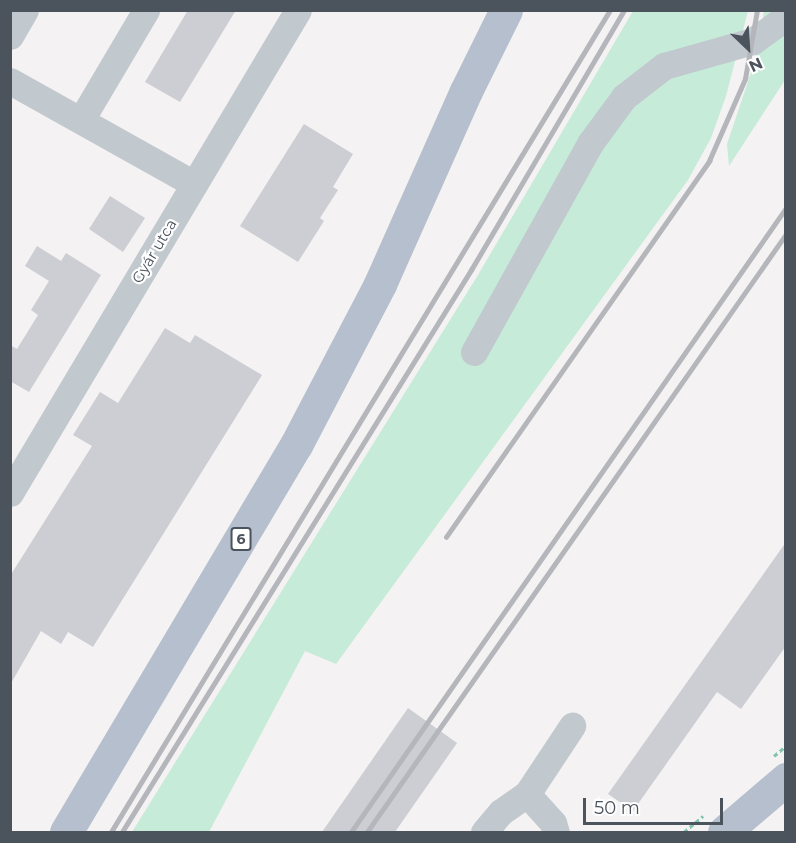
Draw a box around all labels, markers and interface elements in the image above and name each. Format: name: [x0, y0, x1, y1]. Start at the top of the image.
north arrow: [718, 18, 778, 78]
text: N: [746, 53, 766, 76]
street label: Gyár utca: [128, 216, 180, 286]
road number: 6: [230, 528, 252, 550]
scale bar: [586, 786, 726, 824]
text: 50 m: [594, 797, 640, 819]

